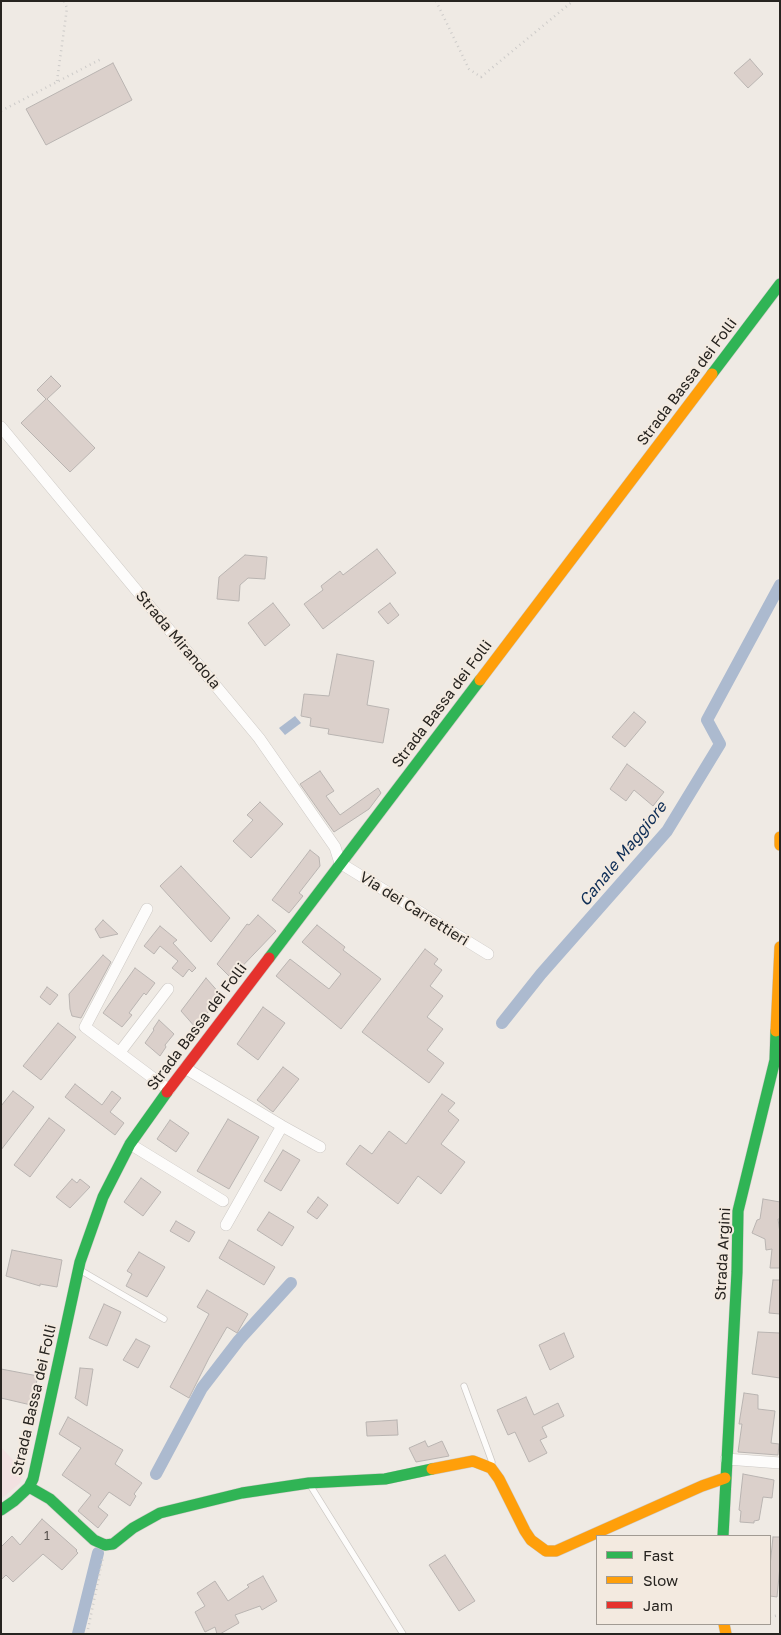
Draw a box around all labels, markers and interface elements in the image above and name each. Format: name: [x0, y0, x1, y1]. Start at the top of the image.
street label: Strada Bassa dei Folli: [633, 315, 741, 449]
street label: Strada Mirandola: [132, 587, 224, 693]
street label: Strada Bassa dei Folli: [388, 637, 496, 771]
water label: Canale Maggiore: [575, 798, 671, 910]
street label: Via dei Carrettieri: [356, 868, 472, 950]
street label: Strada Bassa dei Folli: [143, 960, 251, 1094]
street label: Strada Argini: [712, 1207, 734, 1301]
street label: Strada Bassa dei Folli: [8, 1323, 60, 1477]
house number: 1: [44, 1529, 50, 1543]
legend: [596, 1535, 771, 1625]
text: Fast: [643, 1546, 674, 1564]
text: Slow: [643, 1571, 678, 1589]
text: Jam: [643, 1596, 673, 1614]

